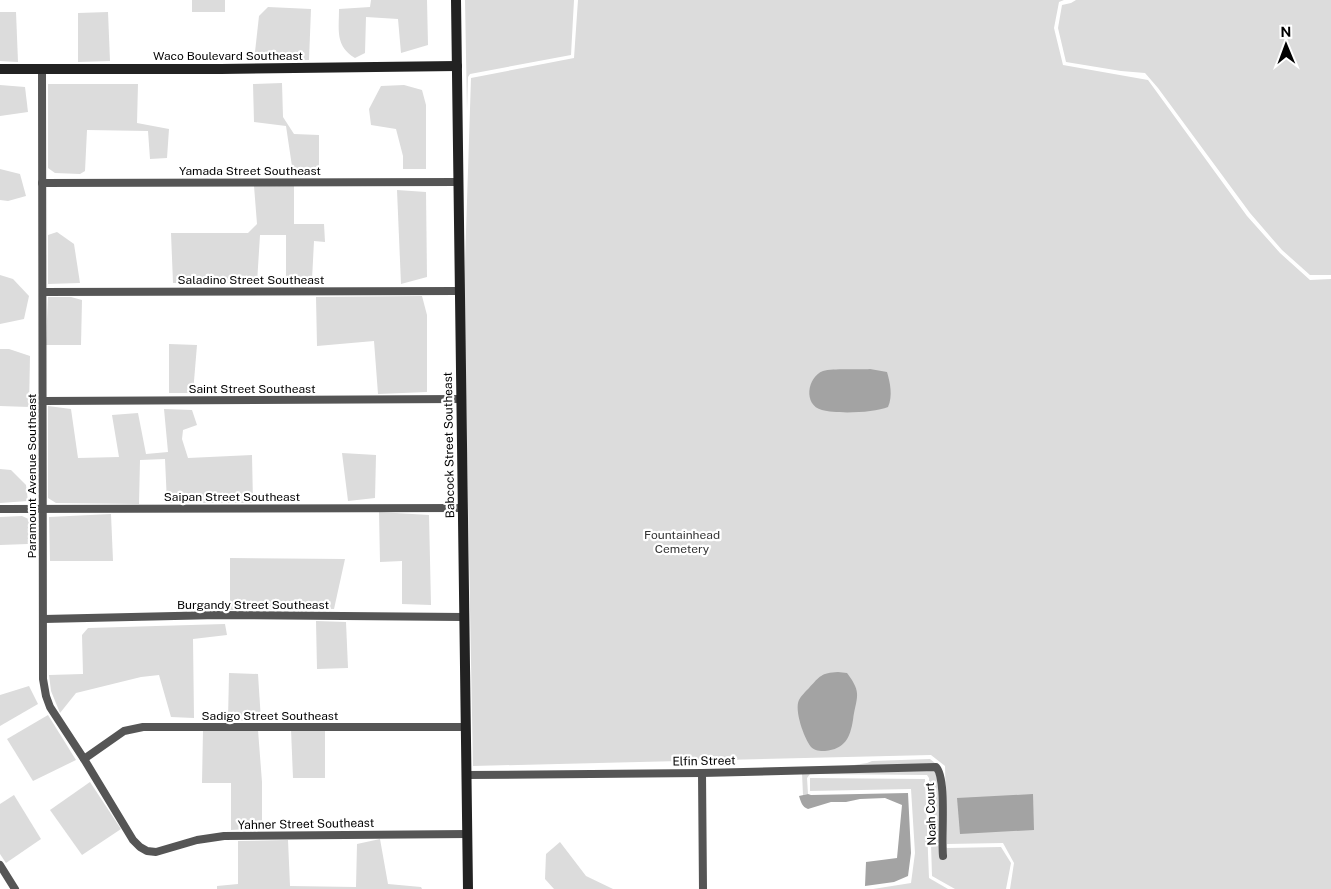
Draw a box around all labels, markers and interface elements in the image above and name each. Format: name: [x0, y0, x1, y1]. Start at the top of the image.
north arrow: [1261, 20, 1311, 70]
text: N: [1280, 24, 1291, 40]
street label: Waco Boulevard Southeast: [153, 49, 303, 63]
street label: Yamada Street Southeast: [179, 164, 321, 178]
street label: Saladino Street Southeast: [178, 273, 325, 287]
street label: Babcock Street Southeast: [441, 371, 457, 518]
street label: Saint Street Southeast: [188, 382, 316, 396]
street label: Paramount Avenue Southeast: [25, 393, 39, 559]
street label: Saipan Street Southeast: [164, 490, 301, 504]
park label: Fountainhead Cemetery: [644, 528, 720, 556]
street label: Burgandy Street Southeast: [177, 598, 329, 612]
street label: Sadigo Street Southeast: [202, 709, 339, 723]
street label: Elfin Street: [672, 753, 736, 769]
street label: Noah Court: [923, 782, 939, 846]
street label: Yahner Street Southeast: [238, 816, 375, 832]

